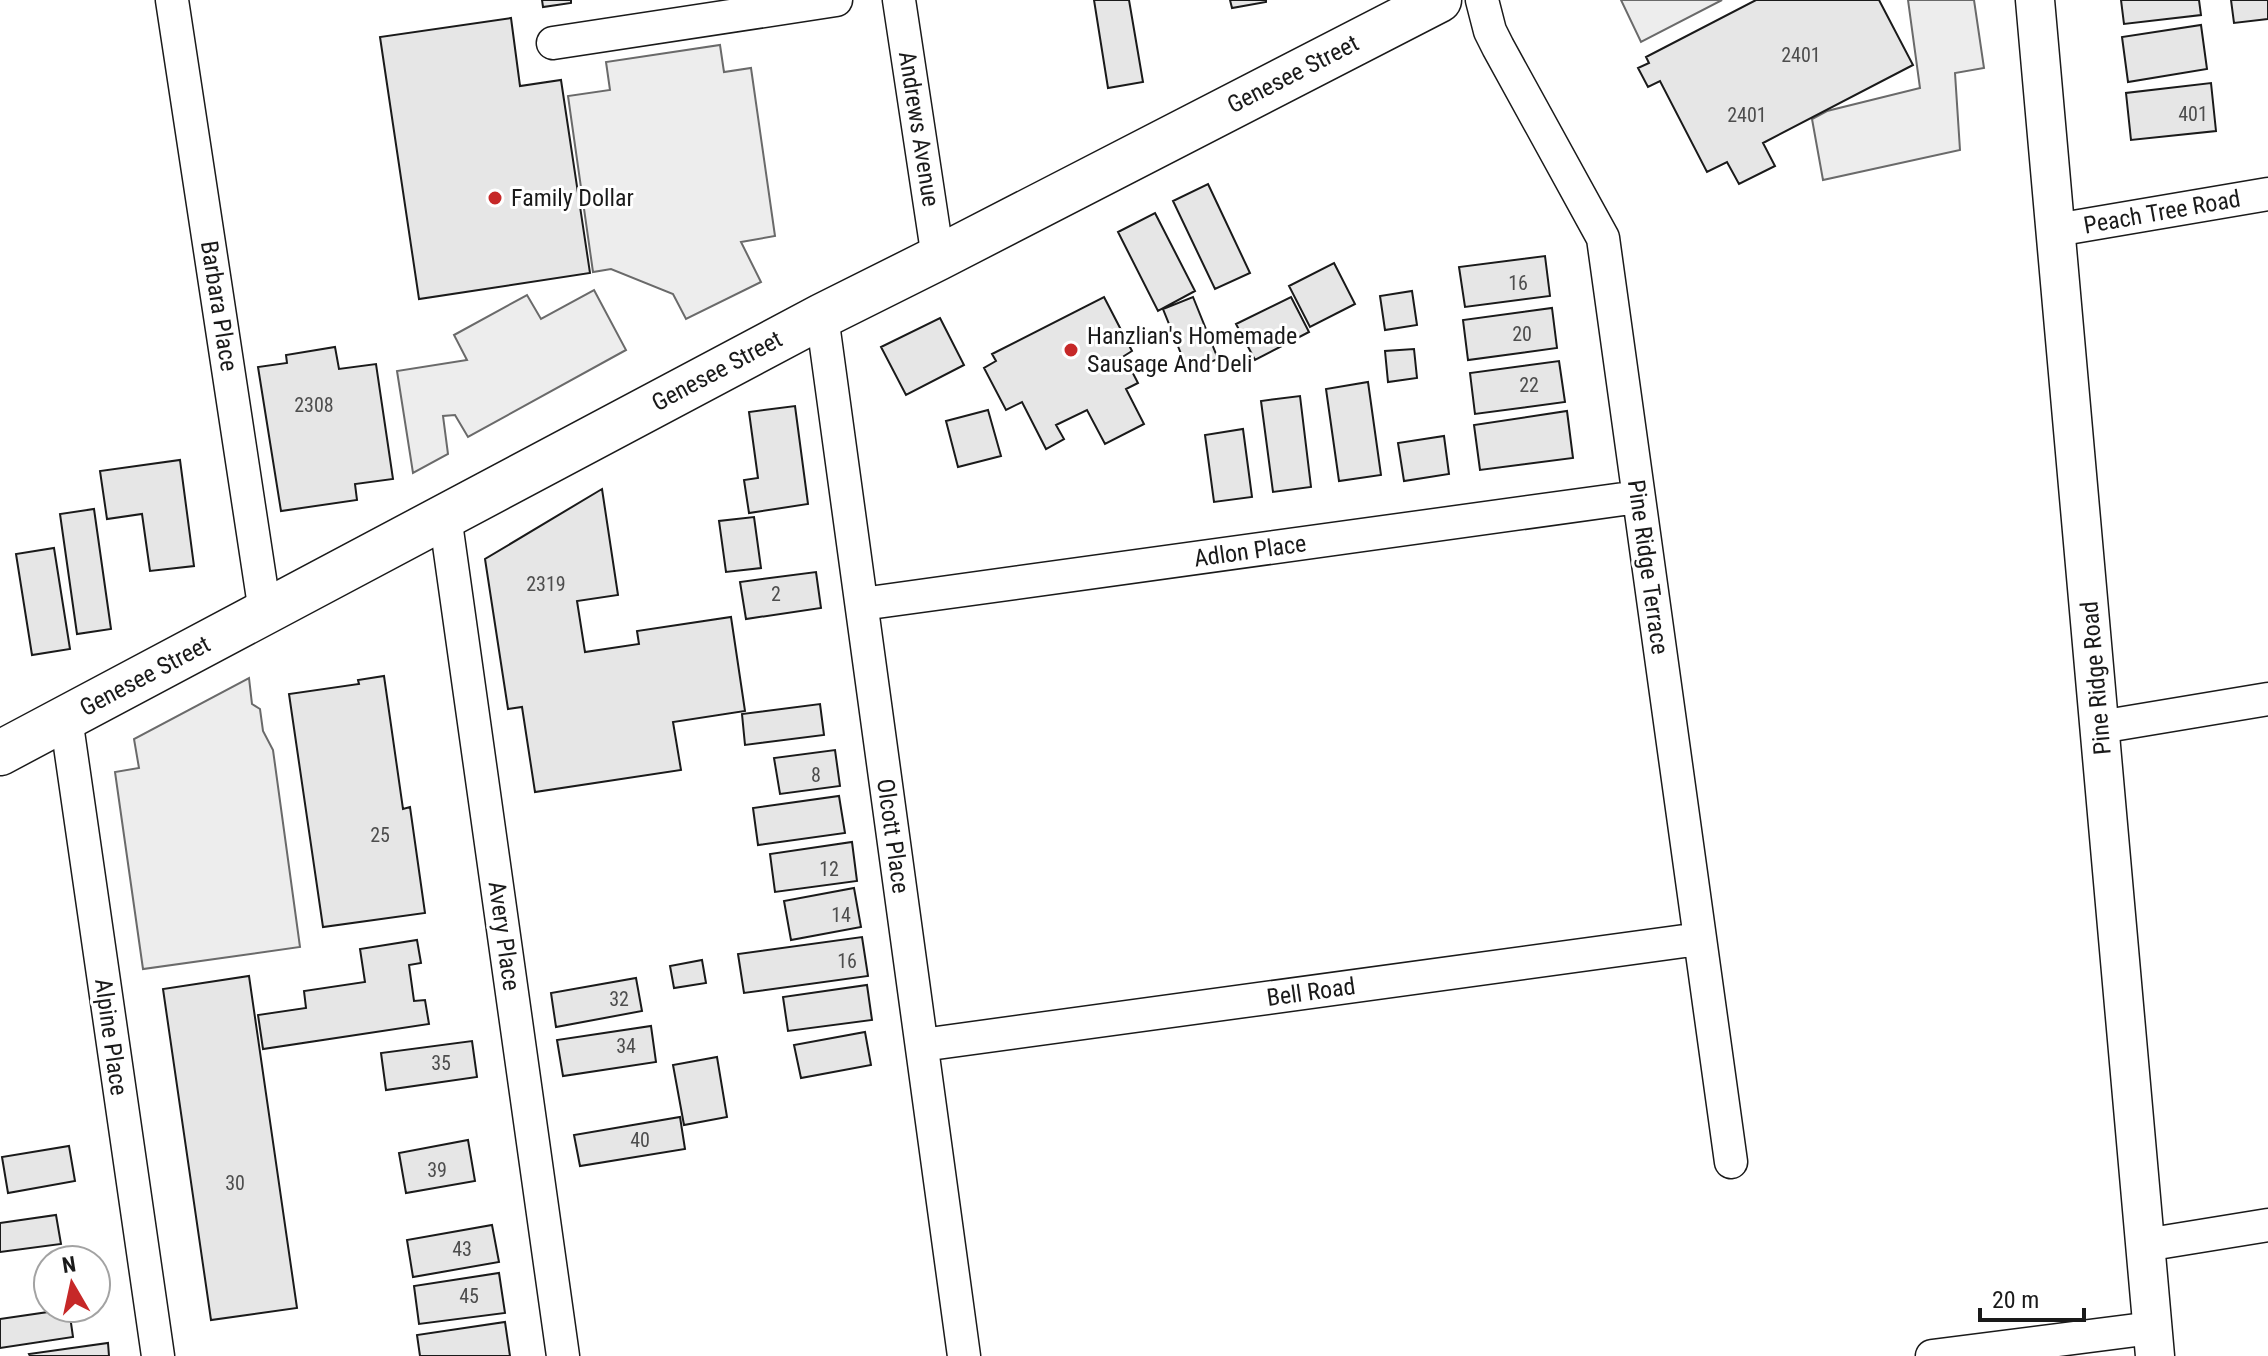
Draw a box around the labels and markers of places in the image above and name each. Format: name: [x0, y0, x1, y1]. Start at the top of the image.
place label: Family Dollar: [511, 184, 634, 212]
marker: Family Dollar: [486, 189, 504, 207]
place label: Hanzlian's Homemade Sausage And Deli: [1087, 322, 1297, 378]
marker: Hanzlian's Homemade Sausage And Deli: [1062, 341, 1080, 359]

